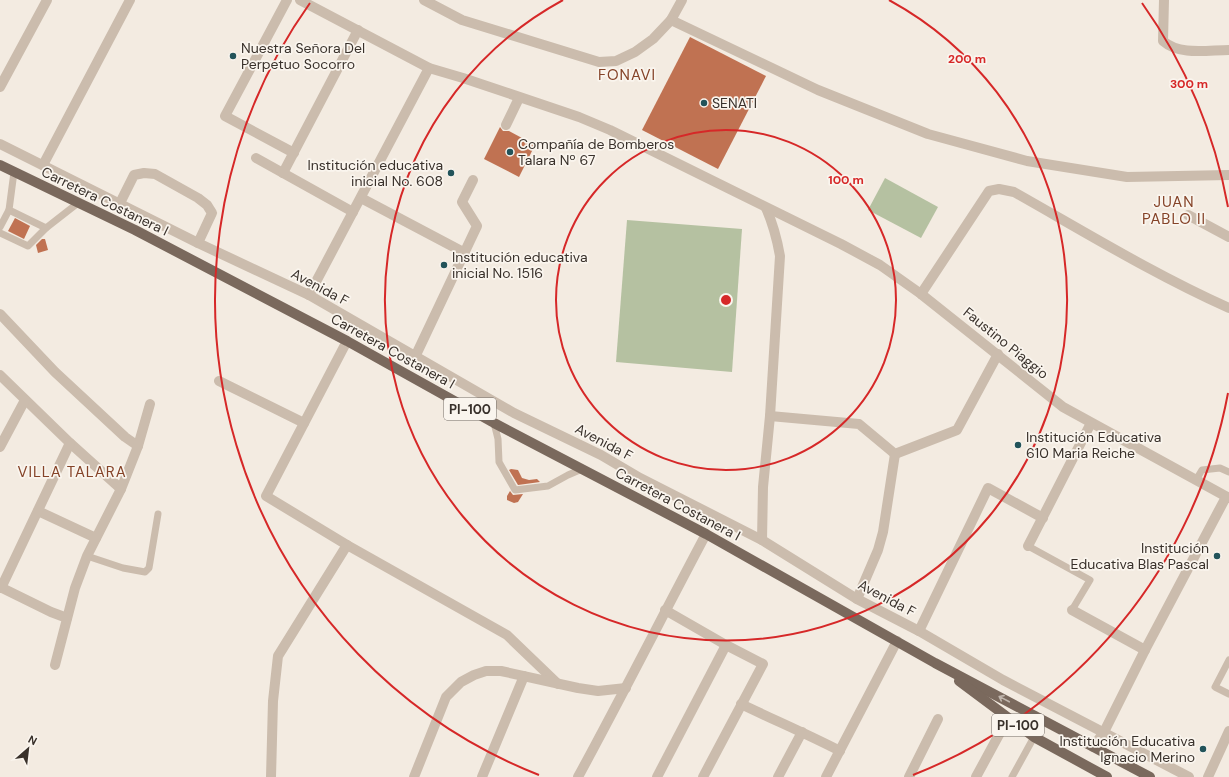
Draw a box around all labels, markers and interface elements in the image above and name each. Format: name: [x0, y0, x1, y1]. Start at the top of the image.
place label: Nuestra Señora Del Perpetuo Socorro: [241, 39, 365, 73]
marker: Nuestra Señora Del Perpetuo Socorro: [228, 51, 238, 61]
text: 200 m: [948, 51, 986, 67]
district label: FONAVI: [598, 65, 656, 85]
text: 300 m: [1170, 76, 1208, 92]
place label: SENATI: [712, 94, 757, 112]
marker: SENATI: [699, 98, 709, 108]
place label: Compañía de Bomberos Talara Nº 67: [518, 135, 674, 169]
marker: Compañía de Bomberos Talara Nº 67: [505, 147, 515, 157]
place label: Institución educativa inicial No. 608: [308, 156, 443, 190]
street label: Carretera Costanera I: [39, 162, 171, 240]
marker: Institución educativa inicial No. 608: [446, 168, 456, 178]
text: 100 m: [828, 172, 864, 188]
district label: JUAN PABLO II: [1142, 192, 1206, 229]
place label: Institución educativa inicial No. 1516: [452, 248, 588, 282]
marker: Institución educativa inicial No. 1516: [439, 260, 449, 270]
street label: Avenida F: [288, 264, 352, 310]
centre of rings: [719, 293, 733, 307]
street label: Faustino Piaggio: [960, 303, 1052, 383]
street label: Carretera Costanera I: [328, 309, 458, 393]
road number: PI-100: [444, 398, 496, 420]
street label: Avenida F: [572, 419, 636, 465]
place label: Institución Educativa 610 Maria Reiche: [1026, 428, 1161, 462]
marker: Institución Educativa 610 Maria Reiche: [1013, 440, 1023, 450]
district label: VILLA TALARA: [17, 462, 127, 482]
street label: Carretera Costanera I: [612, 463, 744, 545]
place label: Institución Educativa Blas Pascal: [1071, 539, 1209, 573]
marker: Institución Educativa Blas Pascal: [1212, 551, 1222, 561]
street label: Avenida F: [855, 575, 919, 621]
one-way arrow: [999, 695, 1011, 703]
road number: PI-100: [992, 714, 1044, 736]
north arrow: [8, 729, 48, 769]
text: N: [26, 732, 40, 748]
place label: Institución Educativa Ignacio Merino: [1060, 732, 1195, 766]
marker: Institución Educativa Ignacio Merino: [1198, 744, 1208, 754]

